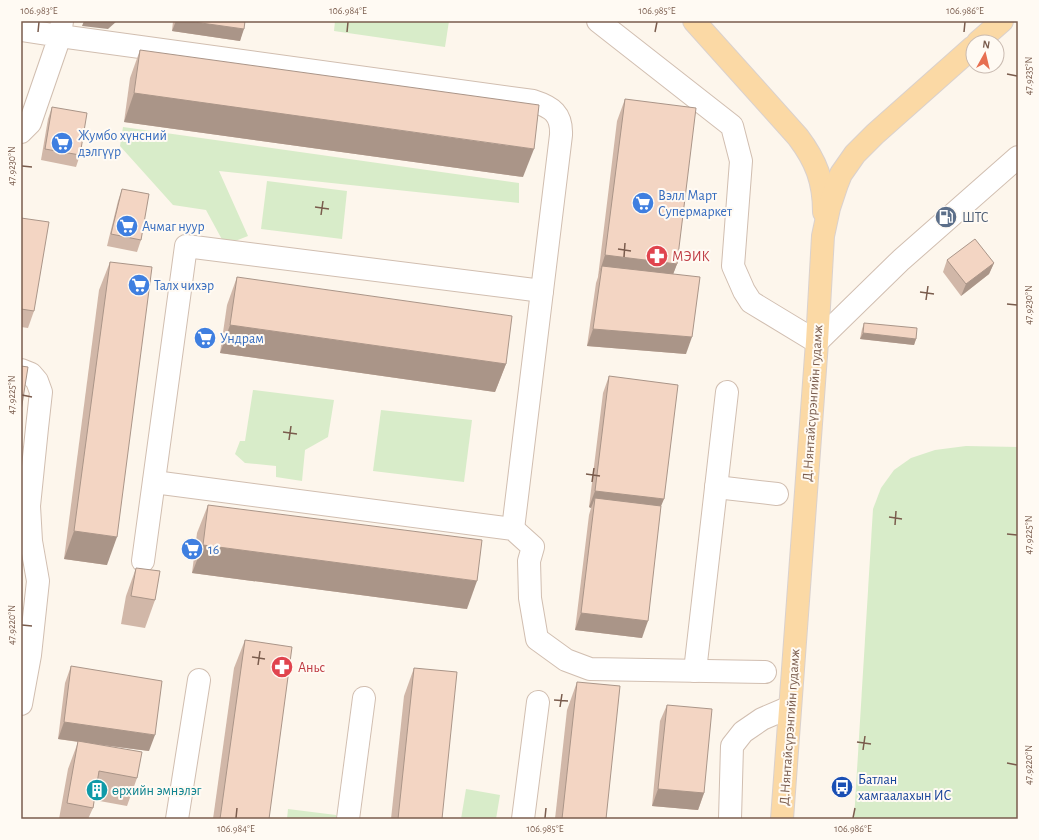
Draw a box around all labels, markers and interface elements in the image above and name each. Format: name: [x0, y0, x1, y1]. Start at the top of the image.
text: 106.983°E: [20, 6, 58, 16]
text: 106.984°E: [329, 6, 367, 16]
text: 106.985°E: [638, 6, 676, 16]
text: 106.986°E: [946, 6, 984, 16]
north arrow: [965, 34, 1005, 74]
text: N: [982, 39, 991, 51]
text: 47.9235°N: [1024, 57, 1034, 95]
place label: Жумбо хүнсний дэлгүүр: [78, 129, 167, 159]
supermarket icon: Жумбо хүнсний дэлгүүр: [49, 130, 75, 156]
text: 47.9230°N: [7, 146, 17, 186]
place label: Вэлл Март Супермаркет: [658, 189, 733, 219]
supermarket icon: Вэлл Март Супермаркет: [630, 190, 656, 216]
fuel station icon: ШТС: [933, 204, 959, 230]
place label: ШТС: [962, 211, 989, 225]
supermarket icon: Ачмаг нуур: [114, 213, 140, 239]
place label: Ачмаг нуур: [142, 220, 205, 234]
pharmacy icon: МЭИК: [644, 243, 670, 269]
place label: МЭИК: [672, 250, 710, 264]
supermarket icon: Талх чихэр: [126, 272, 152, 298]
place label: Талх чихэр: [154, 279, 214, 293]
text: 47.9230°N: [1024, 285, 1034, 325]
street label: Д.Нянтайсүрэнгийн гудамж: [801, 324, 825, 482]
supermarket icon: Ундрам: [192, 325, 218, 351]
place label: Ундрам: [220, 332, 264, 346]
text: 47.9225°N: [7, 375, 17, 415]
text: 47.9225°N: [1024, 515, 1034, 555]
supermarket icon: 16: [179, 536, 205, 562]
place label: 16: [208, 543, 219, 557]
text: 47.9220°N: [7, 605, 17, 645]
street label: Д.Нянтайсүрэнгийн гудамж: [778, 648, 802, 806]
pharmacy icon: Аньс: [269, 654, 295, 680]
place label: Аньс: [298, 661, 325, 675]
text: 47.9220°N: [1024, 745, 1034, 785]
place label: Батлан хамгаалахын ИС: [858, 773, 951, 803]
bus stop icon: Батлан хамгаалахын ИС: [829, 774, 855, 800]
building icon: өрхийн эмнэлэг: [84, 777, 110, 803]
place label: өрхийн эмнэлэг: [112, 784, 202, 798]
text: 106.984°E: [217, 824, 255, 834]
text: 106.985°E: [526, 824, 564, 834]
text: 106.986°E: [834, 824, 872, 834]

